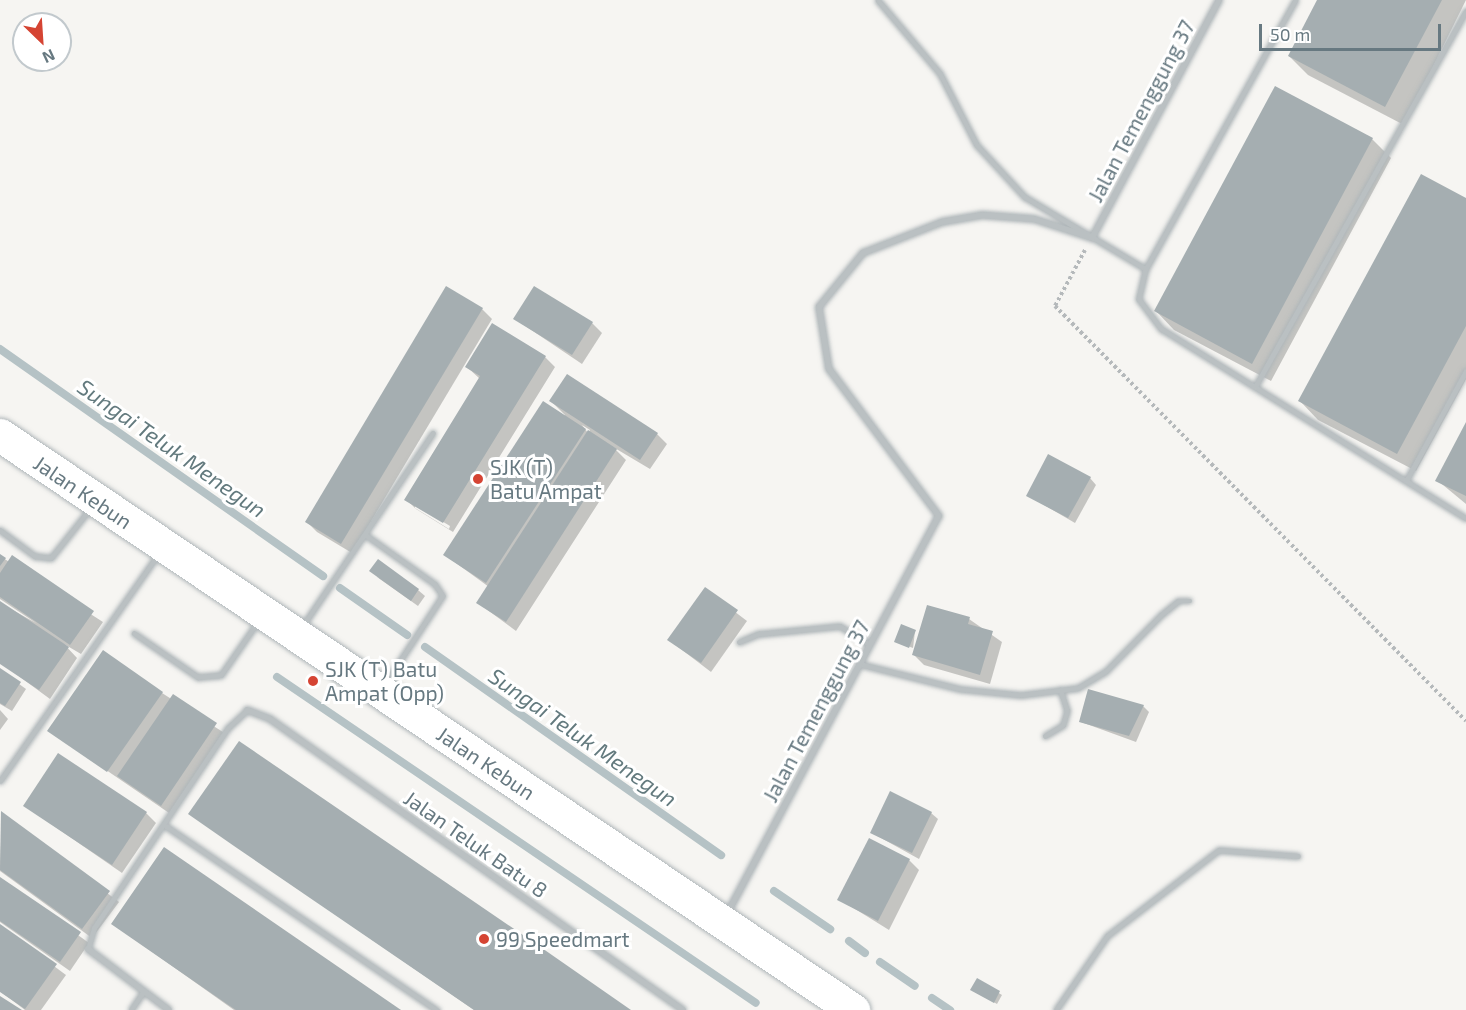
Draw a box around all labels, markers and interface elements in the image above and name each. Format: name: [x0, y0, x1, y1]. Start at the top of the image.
north arrow: [12, 12, 72, 72]
scale bar: [1262, 12, 1444, 50]
street label: Jalan Temenggung 37: [1082, 16, 1200, 206]
text: 50 m: [1270, 23, 1310, 45]
text: N: [40, 46, 58, 68]
water label: Sungai Teluk Menegun: [73, 373, 271, 523]
street label: Jalan Kebun: [29, 450, 137, 534]
place label: SJK (T) Batu Ampat: [490, 454, 602, 504]
marker: SJK (T) Batu Ampat: [471, 472, 485, 486]
street label: Jalan Temenggung 37: [757, 616, 875, 806]
place label: SJK (T) Batu Ampat (Opp): [325, 656, 444, 706]
water label: Sungai Teluk Menegun: [484, 662, 682, 812]
marker: SJK (T) Batu Ampat (Opp): [306, 674, 320, 688]
street label: Jalan Kebun: [432, 721, 540, 805]
street label: Jalan Teluk Batu 8: [399, 785, 553, 903]
place label: 99 Speedmart: [496, 926, 630, 952]
marker: 99 Speedmart: [477, 932, 491, 946]

